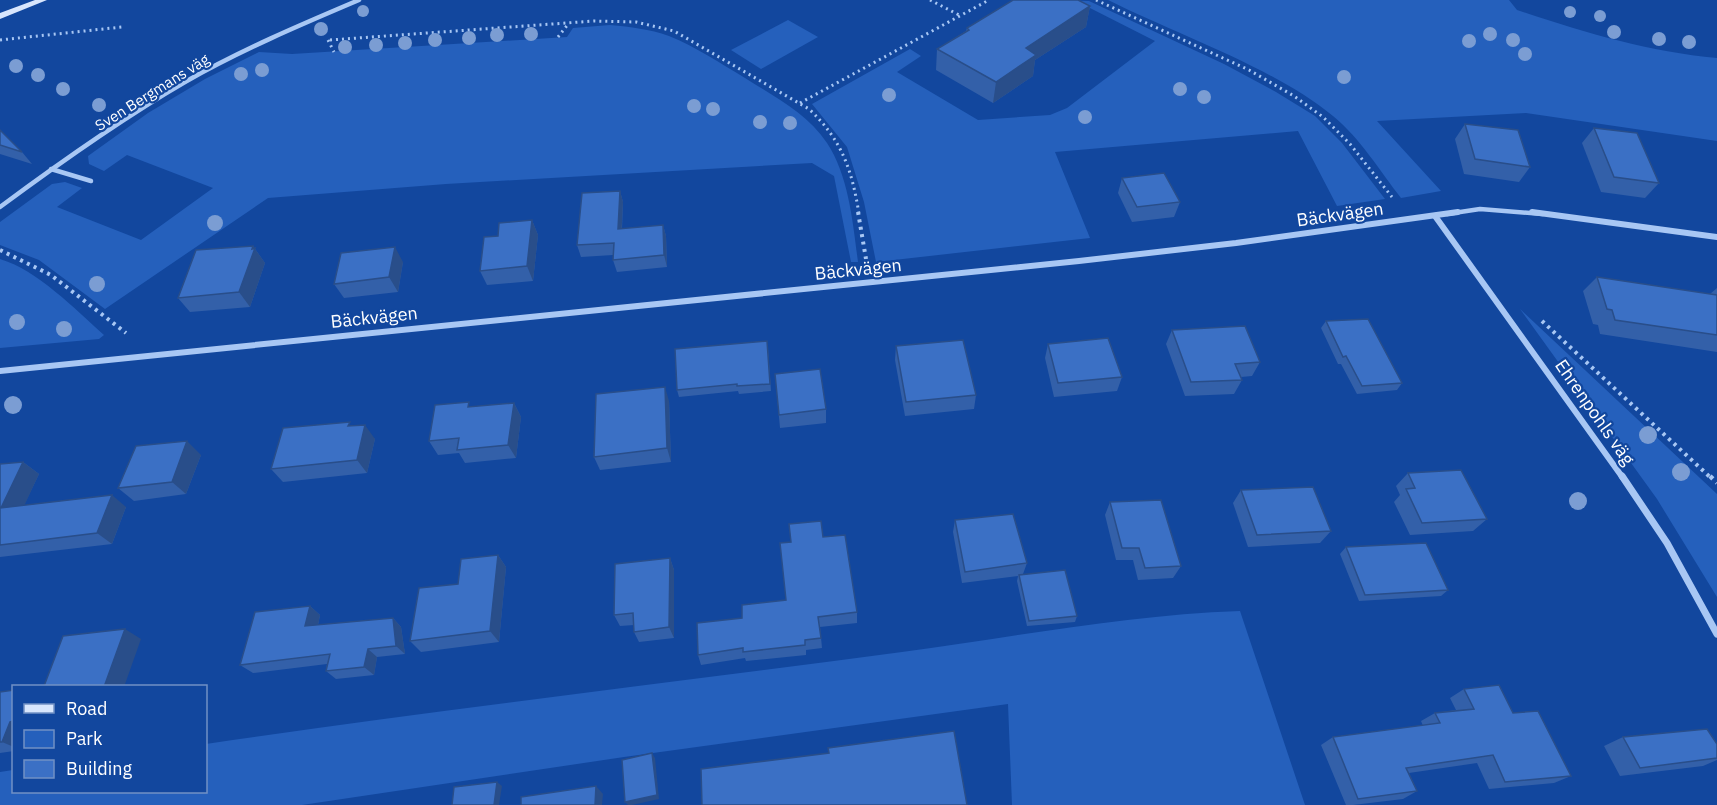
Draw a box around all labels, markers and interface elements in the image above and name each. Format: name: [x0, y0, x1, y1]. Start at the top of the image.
street label: Sven Bergmans väg: [91, 49, 213, 135]
street label: Bäckvägen: [1295, 197, 1385, 231]
street label: Bäckvägen: [813, 253, 903, 285]
street label: Bäckvägen: [329, 301, 419, 333]
street label: Ehrenpohls väg: [1550, 355, 1640, 470]
legend: [12, 685, 207, 793]
text: Road: [66, 697, 107, 720]
text: Park: [66, 727, 103, 750]
text: Building: [66, 757, 133, 780]

